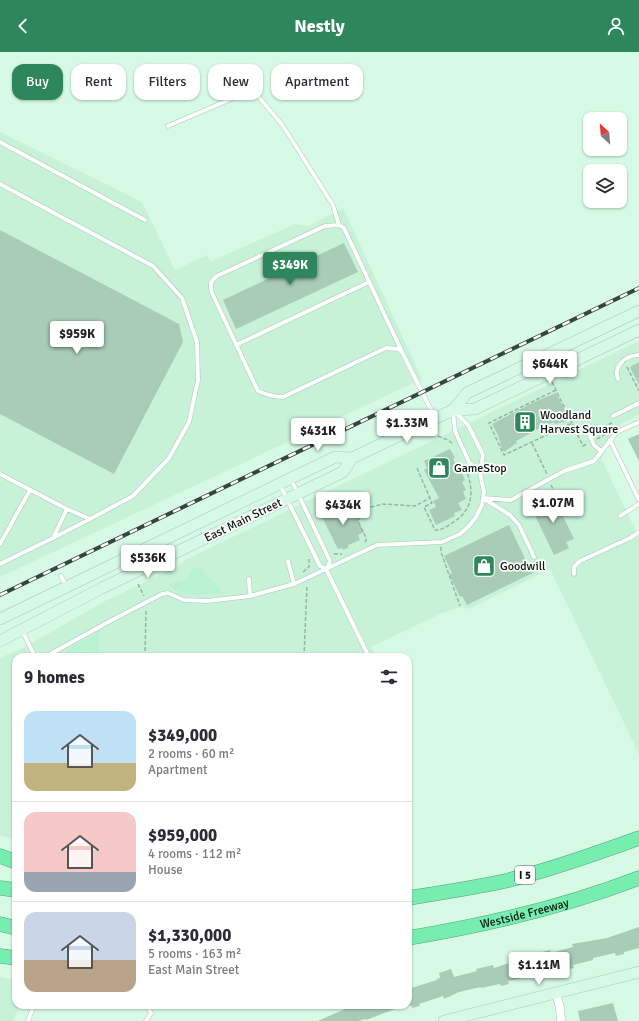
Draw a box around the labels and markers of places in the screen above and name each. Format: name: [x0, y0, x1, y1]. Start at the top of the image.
pin: $349K: [262, 252, 318, 286]
pin: $959K: [49, 321, 105, 355]
pin: $644K: [522, 351, 578, 385]
place label: Woodland Harvest Square: [540, 408, 618, 437]
building icon: Woodland Harvest Square: [512, 409, 538, 435]
pin: $1.33M: [374, 410, 440, 444]
pin: $431K: [290, 418, 346, 452]
shop icon: GameStop: [426, 455, 452, 481]
place label: GameStop: [454, 461, 507, 476]
pin: $1.07M: [520, 490, 586, 524]
pin: $434K: [315, 492, 371, 526]
pin: $536K: [120, 545, 176, 579]
shop icon: Goodwill: [471, 553, 497, 579]
place label: Goodwill: [500, 559, 546, 574]
pin: $1.11M: [506, 952, 572, 986]

